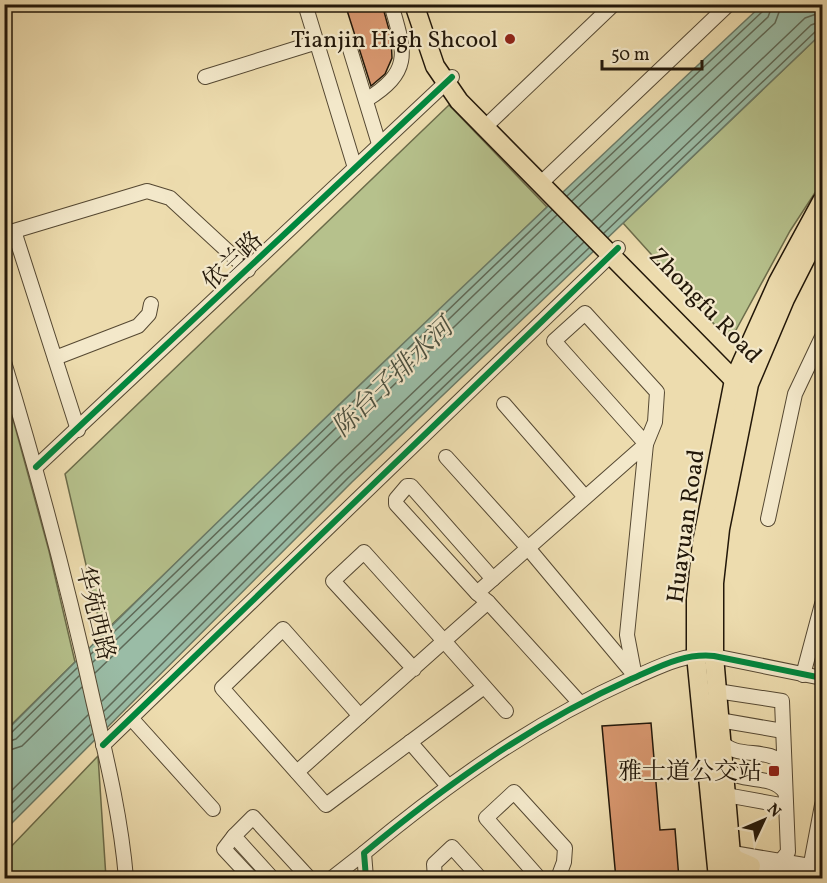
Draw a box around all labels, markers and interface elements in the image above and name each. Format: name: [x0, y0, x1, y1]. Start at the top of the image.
place label: Tianjin High Shcool: [291, 24, 498, 58]
marker: Tianjin High Shcool: [503, 32, 517, 46]
scale bar: [602, 33, 702, 71]
text: 50 m: [611, 43, 650, 68]
street label: 依兰路: [195, 224, 271, 298]
street label: Zhongfu Road: [640, 241, 769, 372]
water label: 陈台子排水河: [325, 309, 465, 446]
street label: Huayuan Road: [659, 447, 715, 605]
street label: 华苑西路: [66, 563, 122, 664]
place label: 雅士道公交站: [618, 756, 762, 790]
marker: 雅士道公交站: [767, 764, 781, 778]
north arrow: [734, 790, 794, 850]
text: N: [761, 799, 786, 823]

